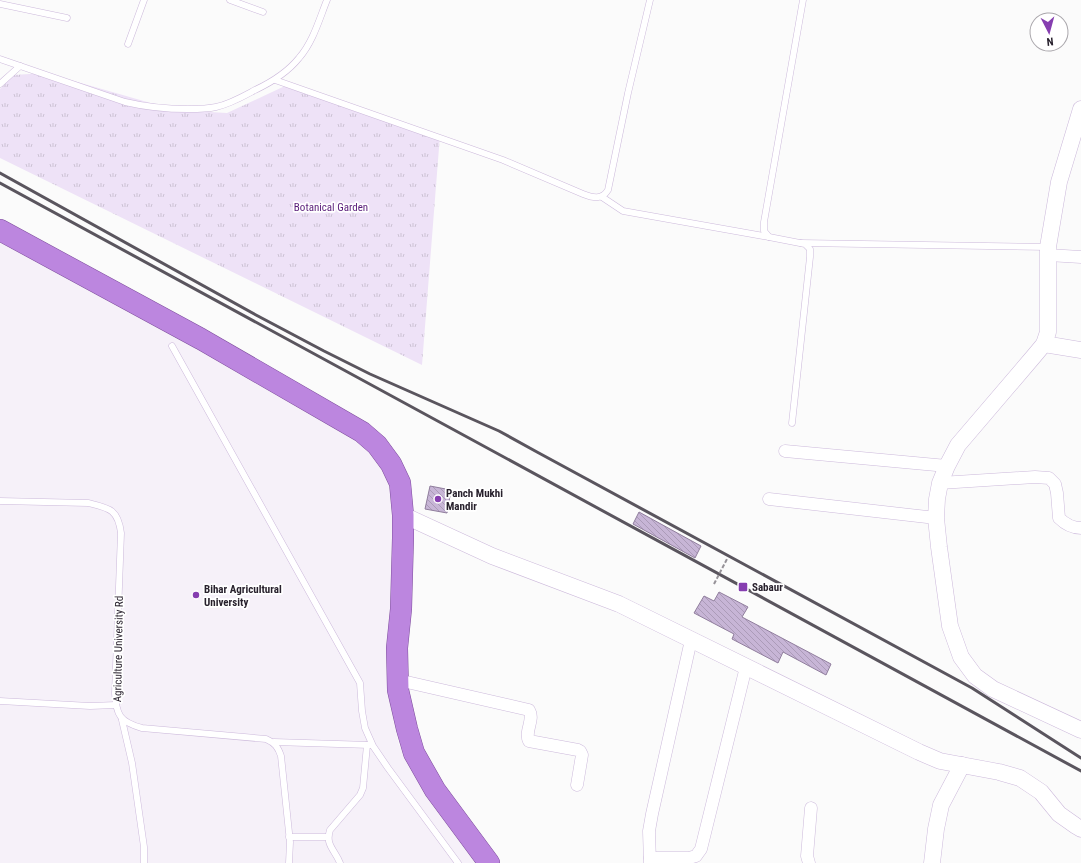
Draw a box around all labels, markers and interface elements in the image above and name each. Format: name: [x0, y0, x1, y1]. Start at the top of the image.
north arrow: [1029, 12, 1069, 52]
text: N: [1046, 35, 1054, 48]
park label: Botanical Garden: [294, 201, 368, 214]
place label: Panch Mukhi Mandir: [446, 487, 503, 513]
marker: Panch Mukhi Mandir: [433, 494, 443, 504]
marker: Sabaur: [737, 581, 749, 593]
place label: Sabaur: [752, 581, 783, 594]
place label: Bihar Agricultural University: [204, 583, 282, 609]
marker: Bihar Agricultural University: [191, 590, 201, 600]
street label: Agriculture University Rd: [111, 596, 126, 702]

